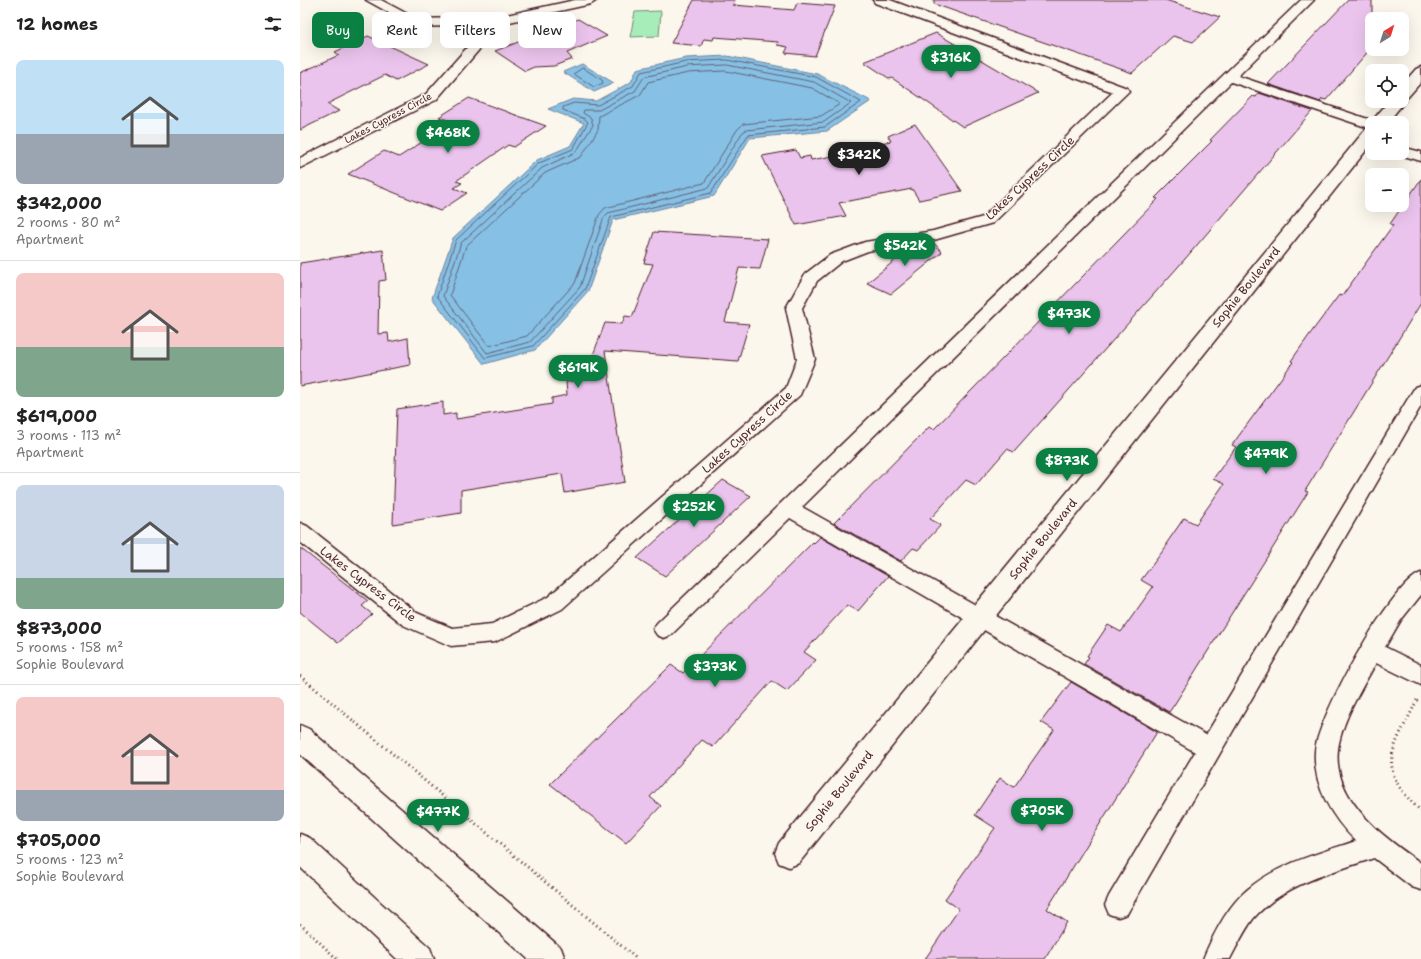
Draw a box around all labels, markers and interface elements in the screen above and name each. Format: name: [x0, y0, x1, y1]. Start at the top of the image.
chip: Buy: [312, 12, 364, 48]
chip: Rent: [372, 12, 432, 48]
chip: Filters: [440, 12, 510, 48]
chip: New: [518, 12, 576, 48]
north arrow: [1365, 12, 1409, 56]
map controls: [1365, 12, 1409, 212]
text: 12 homes: [16, 13, 98, 35]
icon: filters: [262, 13, 284, 35]
pin: $316K: [923, 45, 979, 79]
text: $316K: [931, 49, 971, 66]
button: locate: [1365, 64, 1409, 108]
icon: home: [114, 86, 186, 158]
street label: Lakes Cypress Circle: [342, 89, 434, 147]
button: +: [1365, 116, 1409, 160]
pin: $468K: [420, 120, 476, 154]
text: $468K: [426, 124, 470, 141]
street label: Lakes Cypress Circle: [982, 132, 1078, 224]
pin: $342K: [831, 142, 887, 176]
text: $342K: [837, 146, 881, 163]
button: −: [1365, 168, 1409, 212]
text: $342,000: [16, 192, 102, 214]
text: 2 rooms · 80 m²: [16, 214, 120, 231]
text: Apartment: [16, 231, 84, 248]
pin: $542K: [877, 233, 933, 267]
text: $542K: [883, 237, 927, 254]
street label: Sophie Boulevard: [1208, 243, 1284, 331]
icon: home: [114, 299, 186, 371]
pin: $473K: [1041, 301, 1097, 335]
text: $473K: [1047, 305, 1091, 322]
pin: $619K: [550, 355, 606, 389]
text: $619K: [558, 359, 598, 376]
street label: Lakes Cypress Circle: [698, 387, 796, 477]
text: $619,000: [16, 405, 97, 427]
text: 3 rooms · 113 m²: [16, 427, 121, 444]
pin: $479K: [1238, 441, 1294, 475]
text: Apartment: [16, 444, 84, 461]
text: $479K: [1244, 445, 1288, 462]
pin: $873K: [1039, 448, 1095, 482]
text: $873K: [1045, 452, 1089, 469]
pin: $252K: [666, 494, 722, 528]
street label: Sophie Boulevard: [1005, 495, 1081, 583]
text: $252K: [672, 498, 716, 515]
icon: home: [114, 511, 186, 583]
street label: Lakes Cypress Circle: [317, 543, 419, 626]
text: $873,000: [16, 617, 102, 639]
text: 5 rooms · 158 m²: [16, 639, 123, 656]
pin: $373K: [687, 654, 743, 688]
text: Sophie Boulevard: [16, 656, 124, 673]
text: $373K: [693, 658, 737, 675]
icon: home: [114, 723, 186, 795]
street label: Sophie Boulevard: [801, 747, 877, 835]
pin: $705K: [1014, 798, 1070, 832]
pin: $477K: [410, 799, 466, 833]
text: $705K: [1020, 802, 1064, 819]
text: $477K: [416, 803, 460, 820]
text: $705,000: [16, 829, 101, 851]
text: 5 rooms · 123 m²: [16, 851, 124, 868]
text: Sophie Boulevard: [16, 868, 124, 885]

